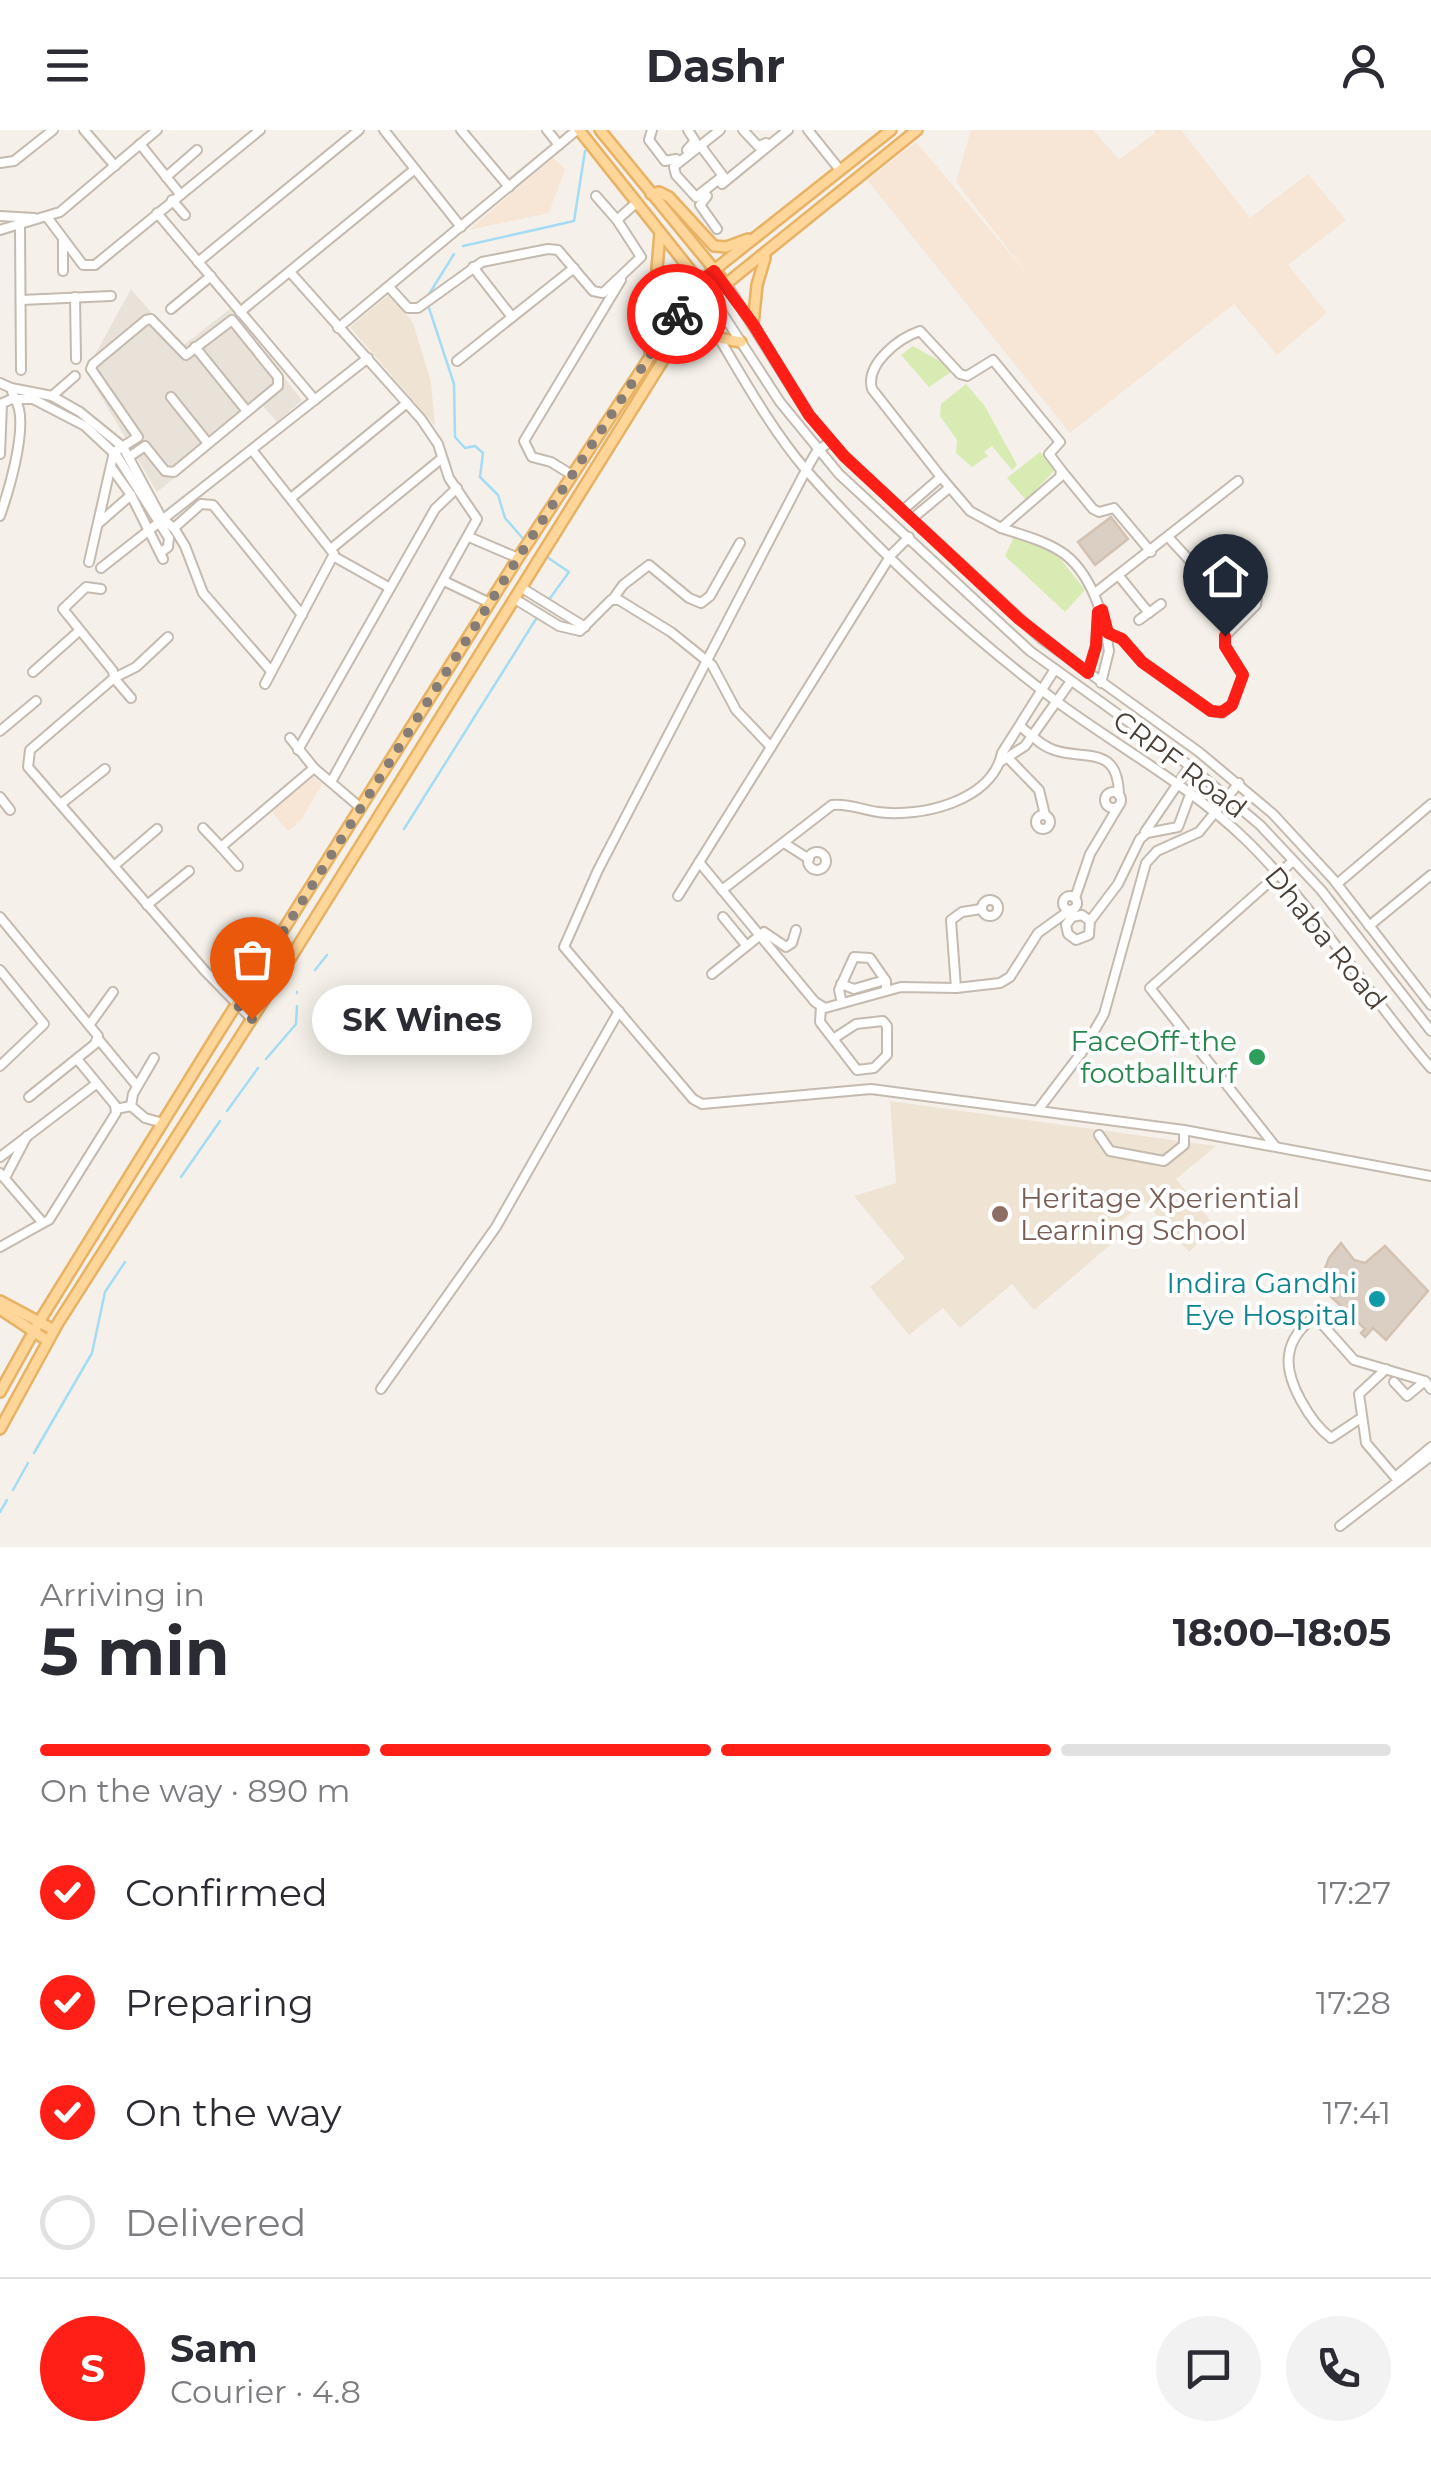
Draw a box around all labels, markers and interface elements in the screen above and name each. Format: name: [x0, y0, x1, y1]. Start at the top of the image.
icon: menu: [40, 38, 95, 93]
text: Dashr: [646, 38, 785, 93]
icon: person: [1336, 38, 1391, 93]
courier: [627, 264, 727, 364]
icon: bike: [650, 287, 705, 342]
pin: [1183, 534, 1268, 637]
icon: home: [1198, 549, 1253, 604]
street label: CRPF Road: [1107, 703, 1253, 825]
street label: Dhaba Road: [1258, 859, 1394, 1017]
pin: [210, 917, 295, 1020]
icon: bag: [225, 932, 280, 987]
callout: SK Wines: [312, 984, 532, 1054]
text: SK Wines: [342, 1000, 502, 1039]
place label: FaceOff-the footballturf: [1070, 1024, 1239, 1090]
marker: FaceOff-the footballturf: [1246, 1046, 1268, 1068]
place label: Heritage Xperiential Learning School: [1020, 1181, 1300, 1247]
marker: Heritage Xperiential Learning School: [989, 1203, 1011, 1225]
place label: Indira Gandhi Eye Hospital: [1167, 1266, 1357, 1332]
marker: Indira Gandhi Eye Hospital: [1366, 1288, 1388, 1310]
text: Arriving in: [40, 1575, 205, 1614]
text: 18:00–18:05: [1173, 1609, 1391, 1656]
text: 5 min: [40, 1612, 230, 1691]
text: On the way · 890 m: [40, 1771, 351, 1810]
icon: check: [40, 1865, 95, 1920]
text: Confirmed: [125, 1869, 328, 1916]
text: 17:27: [1318, 1873, 1391, 1912]
icon: check: [40, 1975, 95, 2030]
text: Preparing: [125, 1979, 314, 2026]
text: 17:28: [1316, 1983, 1391, 2022]
icon: check: [40, 2085, 95, 2140]
text: On the way: [125, 2089, 342, 2136]
text: 17:41: [1323, 2093, 1391, 2132]
text: Delivered: [125, 2199, 306, 2246]
button: chat: [1156, 2316, 1261, 2421]
button: phone: [1286, 2316, 1391, 2421]
text: Sam: [170, 2325, 258, 2372]
text: S: [80, 2345, 105, 2392]
text: Courier · 4.8: [170, 2372, 361, 2411]

